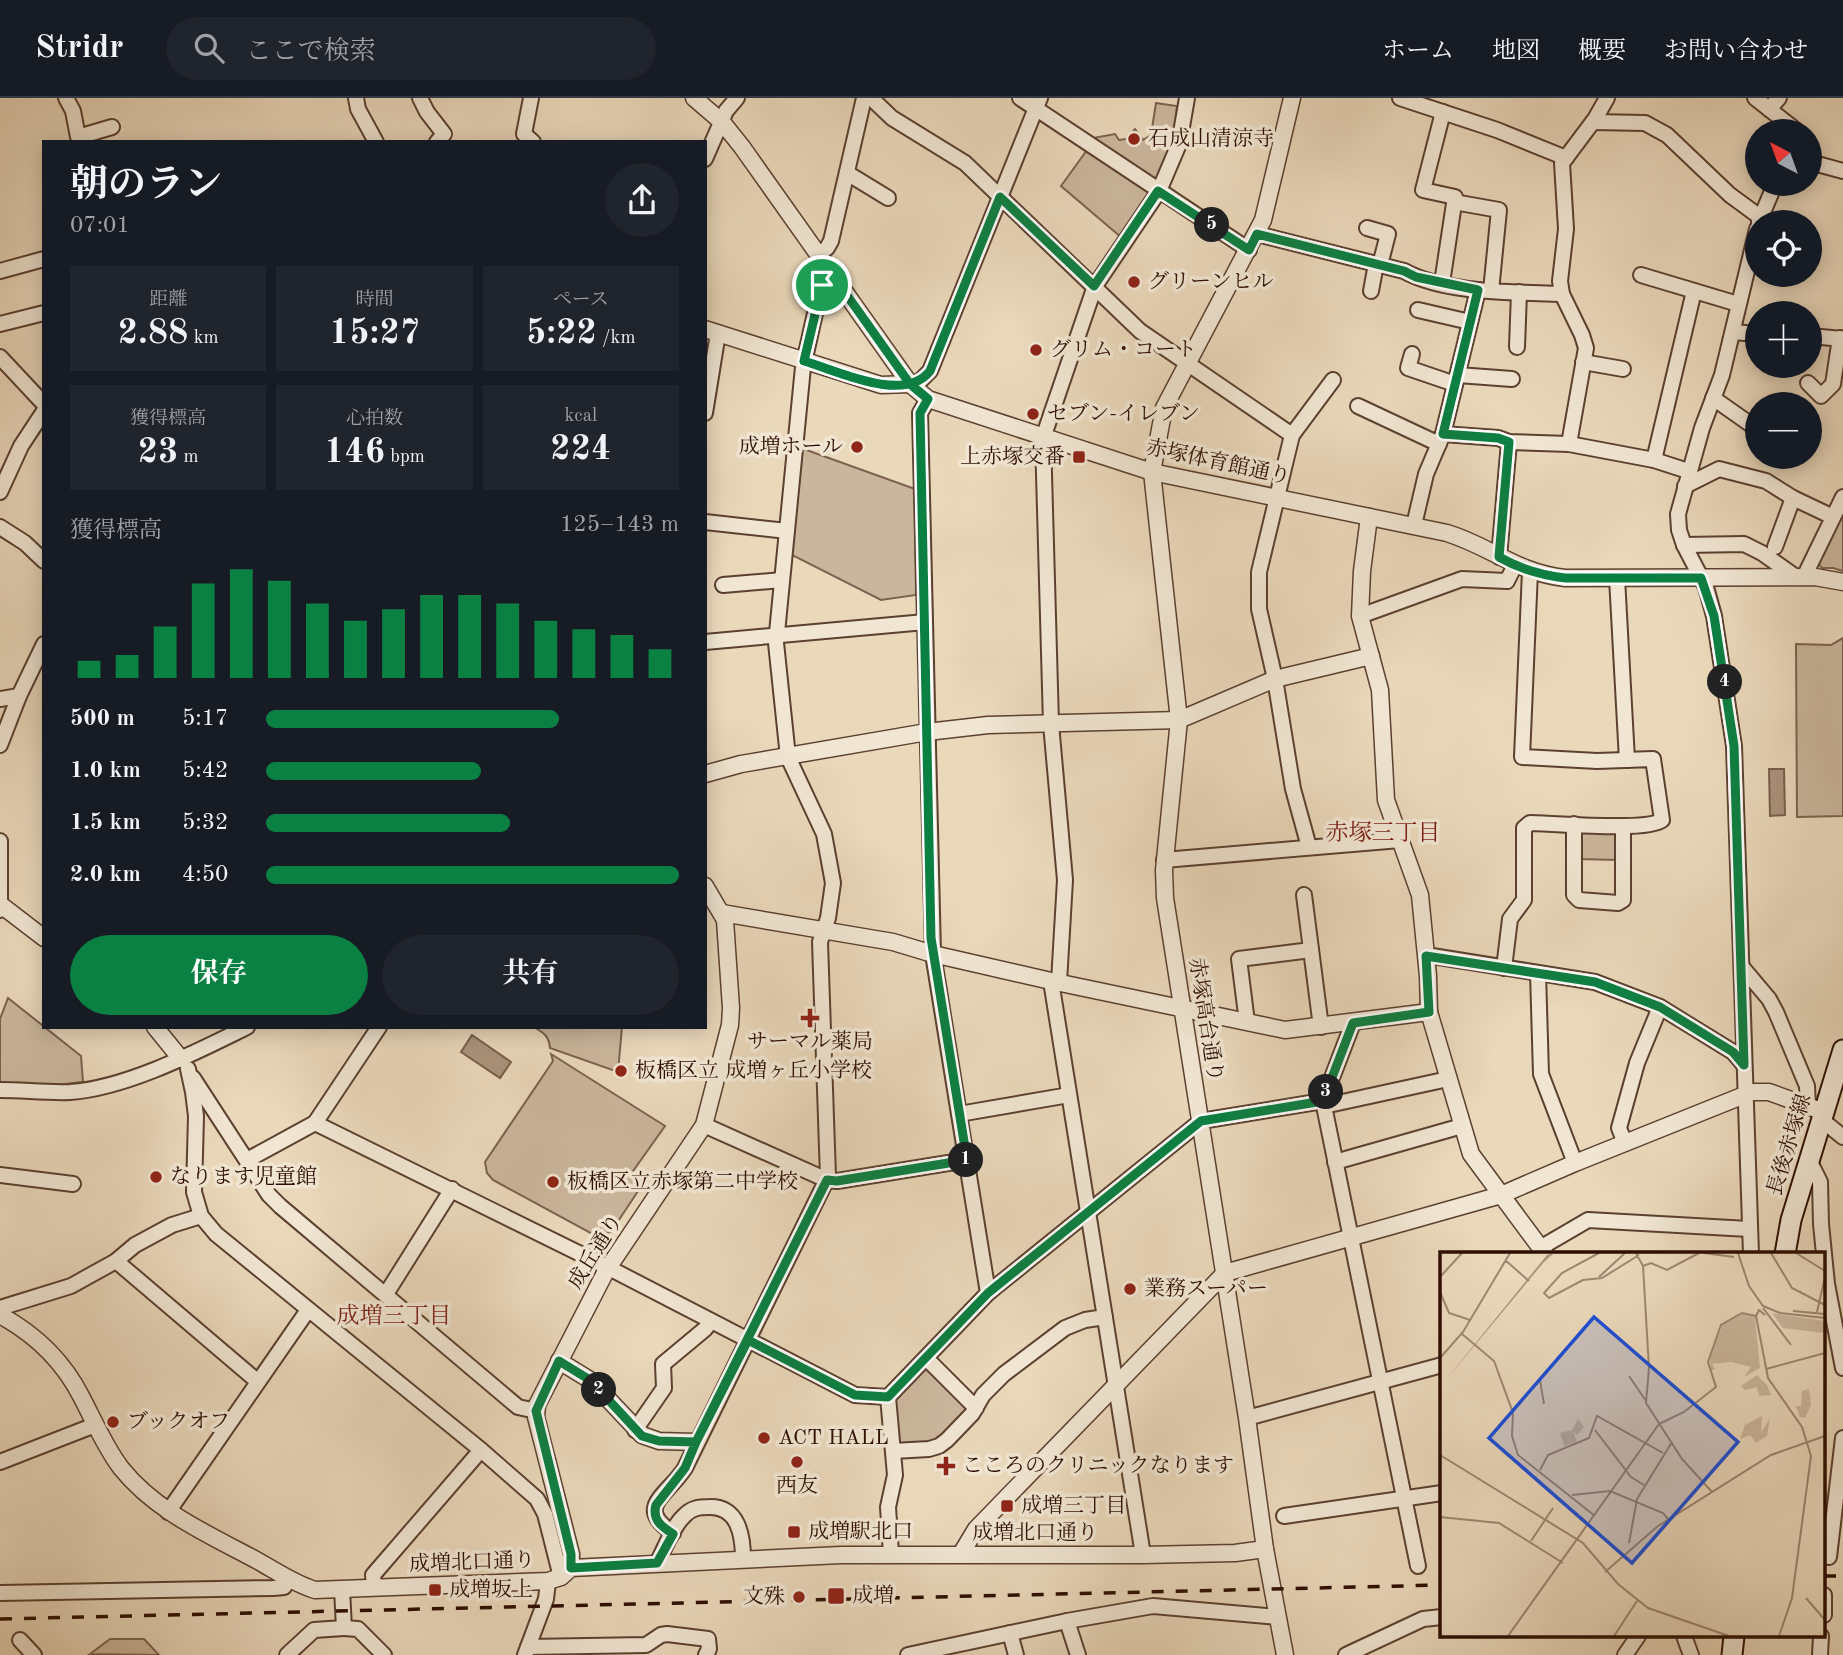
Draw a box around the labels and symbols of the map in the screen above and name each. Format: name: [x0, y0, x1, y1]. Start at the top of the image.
north arrow: [1745, 119, 1822, 196]
place label: 石成山清涼寺: [1148, 127, 1274, 150]
marker: 石成山清涼寺: [1126, 131, 1142, 147]
pin: 5: [1194, 208, 1230, 242]
pin: [792, 255, 852, 315]
place label: グリーンヒル: [1148, 271, 1274, 293]
marker: グリーンヒル: [1126, 274, 1142, 290]
place label: グリム・コート: [1050, 339, 1197, 361]
marker: グリム・コート: [1028, 342, 1044, 358]
place label: セブン-イレブン: [1047, 402, 1200, 425]
marker: セブン-イレブン: [1025, 406, 1041, 422]
place label: 成増ホール: [738, 435, 843, 458]
street label: 赤塚体育館通り: [1144, 435, 1292, 489]
marker: 成増ホール: [849, 439, 865, 455]
place label: 上赤塚交番: [960, 445, 1065, 468]
marker: 上赤塚交番: [1071, 449, 1087, 465]
pin: 4: [1708, 664, 1742, 700]
district label: 赤塚三丁目: [1326, 820, 1441, 845]
street label: 赤塚高台通り: [1185, 956, 1227, 1084]
marker: サーマル薬局: [802, 1010, 818, 1026]
place label: サーマル薬局: [747, 1030, 873, 1053]
place label: 板橋区立 成増ヶ丘小学校: [635, 1059, 872, 1082]
marker: 板橋区立 成増ヶ丘小学校: [613, 1063, 629, 1079]
pin: 3: [1308, 1074, 1344, 1110]
street label: 長後赤塚線: [1763, 1091, 1815, 1198]
pin: 1: [948, 1142, 984, 1178]
place label: なります児童館: [170, 1165, 317, 1188]
marker: なります児童館: [148, 1169, 164, 1185]
place label: 板橋区立赤塚第二中学校: [567, 1170, 798, 1193]
marker: 板橋区立赤塚第二中学校: [545, 1174, 561, 1190]
street label: 成丘通り: [563, 1210, 627, 1293]
inset map: [1440, 1252, 1826, 1638]
place label: 業務スーパー: [1144, 1277, 1268, 1300]
marker: 業務スーパー: [1122, 1281, 1138, 1297]
district label: 成増三丁目: [337, 1303, 452, 1328]
pin: 2: [582, 1372, 616, 1408]
place label: ブックオフ: [127, 1410, 230, 1433]
marker: ブックオフ: [105, 1414, 121, 1430]
place label: ACT HALL: [778, 1428, 889, 1449]
marker: ACT HALL: [756, 1430, 772, 1446]
marker: 西友: [789, 1454, 805, 1470]
place label: こころのクリニックなります: [962, 1455, 1234, 1477]
marker: こころのクリニックなります: [936, 1456, 956, 1476]
place label: 西友: [776, 1473, 818, 1497]
place label: 成増三丁目: [1021, 1494, 1126, 1517]
marker: 成増三丁目: [999, 1498, 1015, 1514]
place label: 成増駅北口: [808, 1520, 913, 1543]
street label: 成増北口通り: [972, 1521, 1098, 1544]
marker: 成増駅北口: [786, 1524, 802, 1540]
street label: 成増北口通り: [409, 1548, 535, 1576]
place label: 成増坂上: [449, 1578, 533, 1601]
marker: 成増坂上: [427, 1582, 443, 1598]
place label: 成増: [852, 1584, 894, 1607]
place label: 文殊: [743, 1585, 785, 1608]
marker: 成増: [826, 1586, 846, 1606]
marker: 文殊: [791, 1589, 807, 1605]

